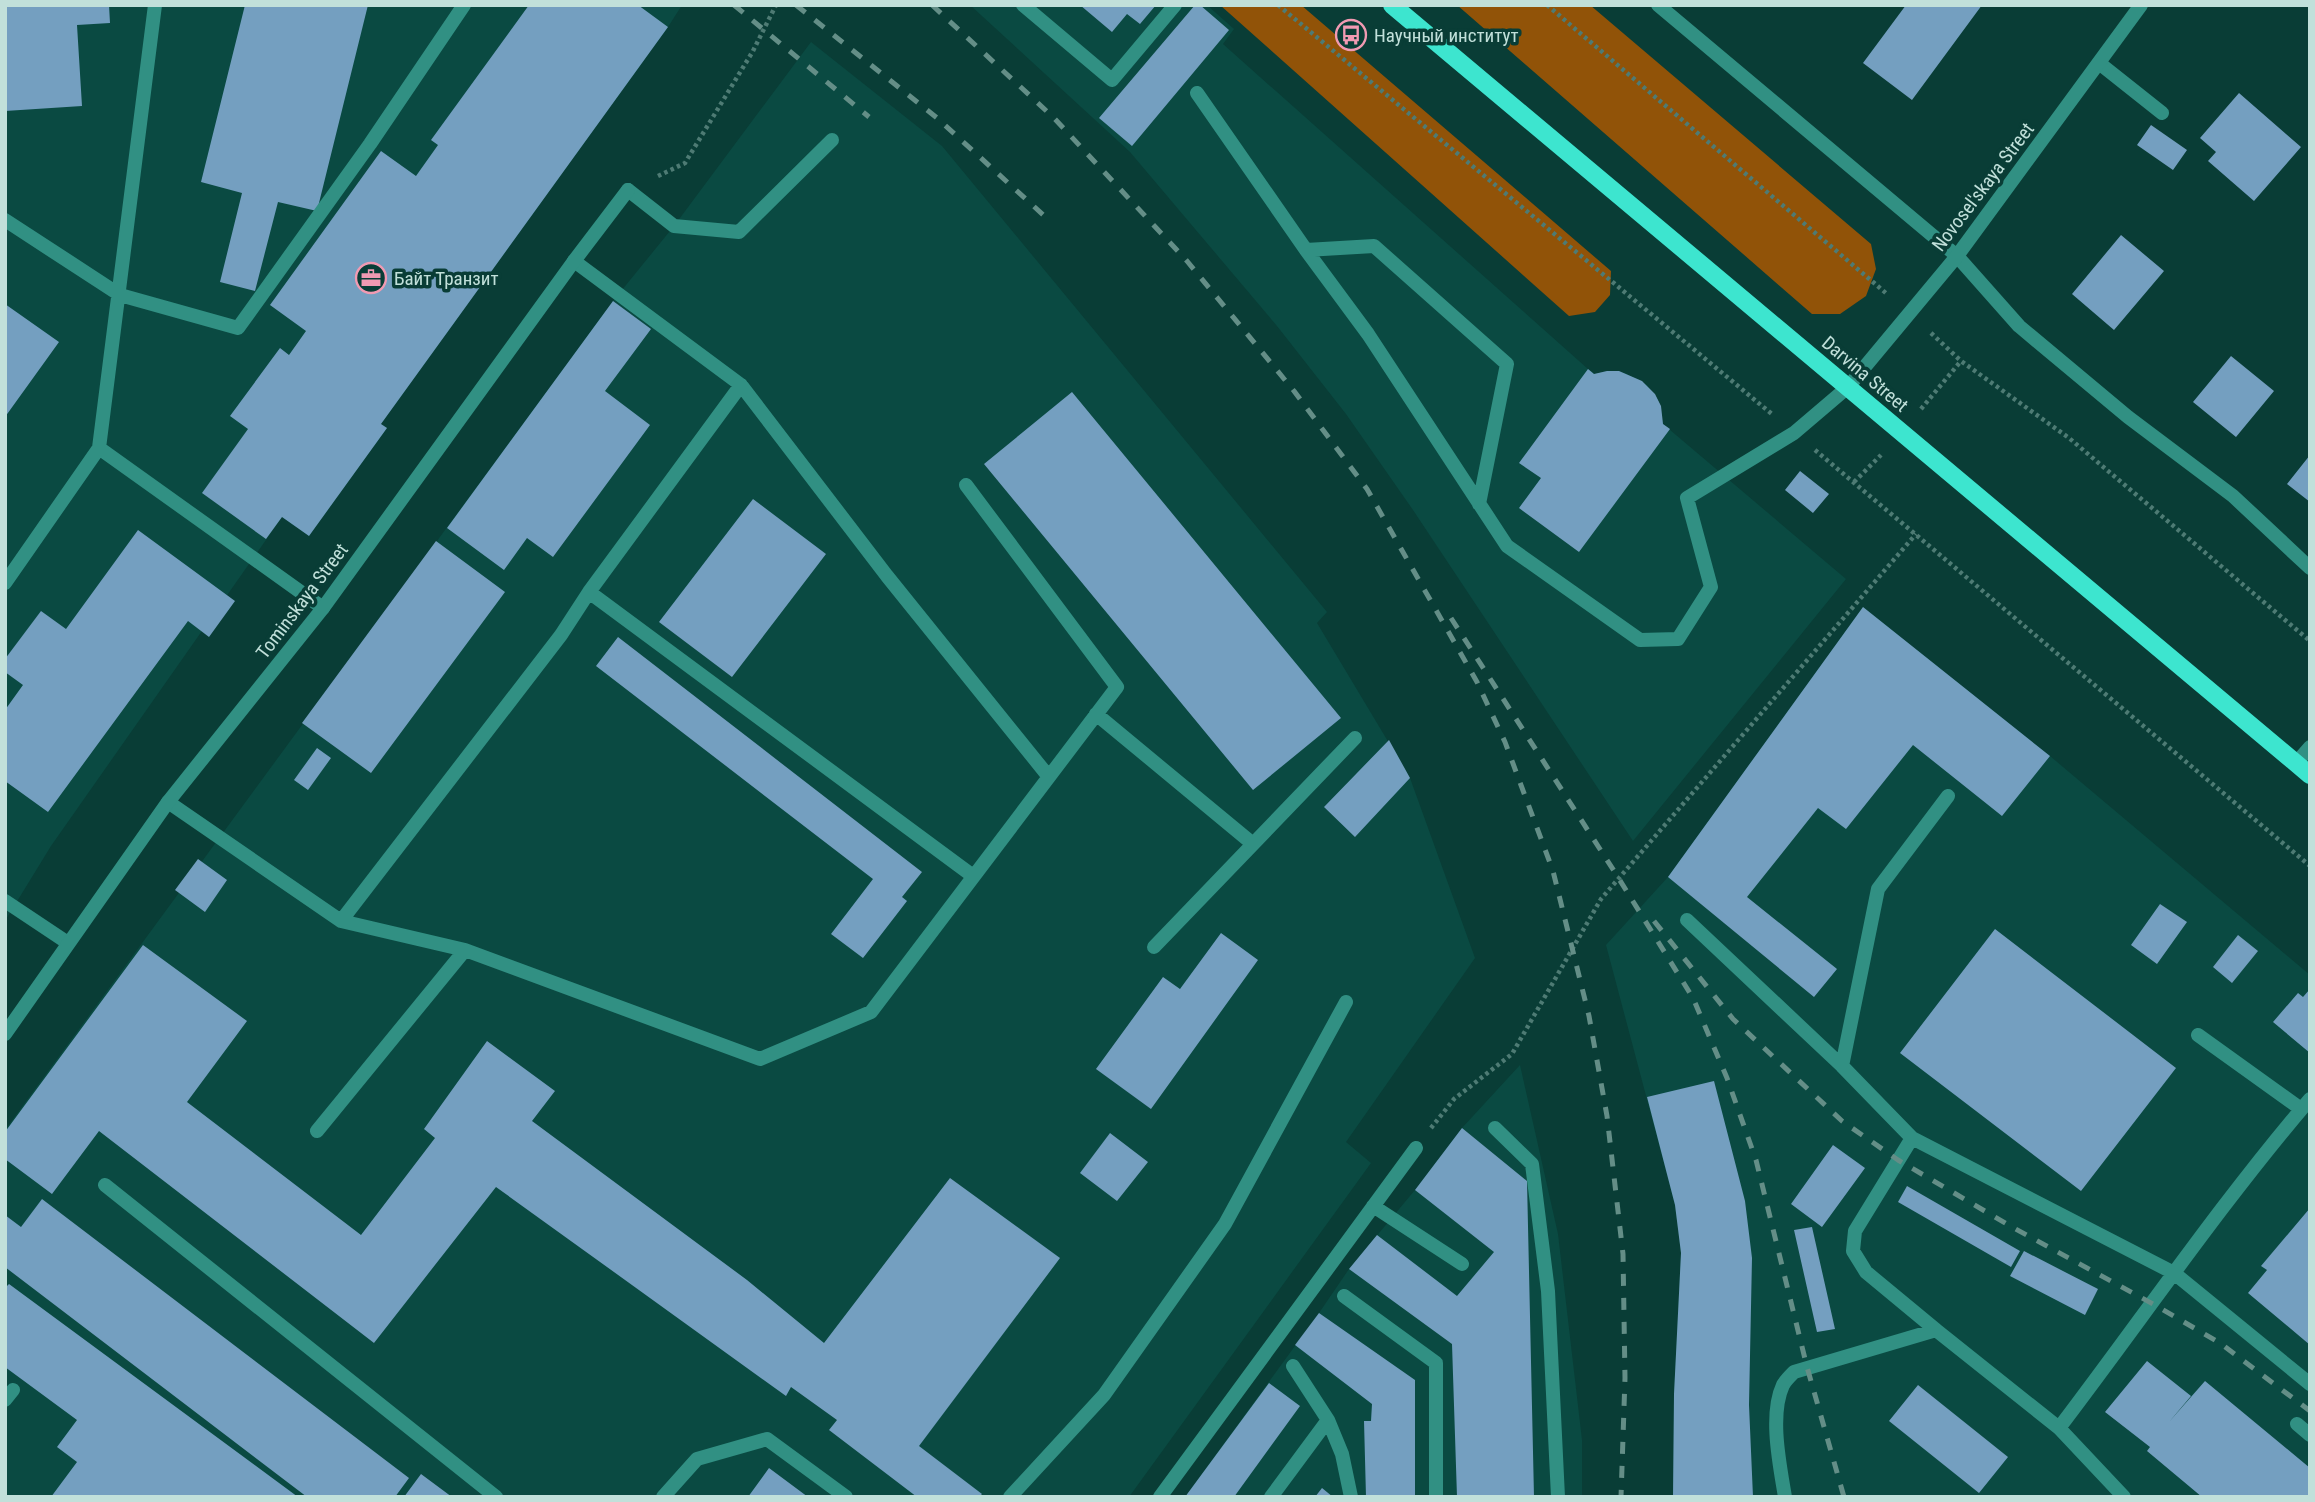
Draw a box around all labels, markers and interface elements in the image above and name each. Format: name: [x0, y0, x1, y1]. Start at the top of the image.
bus stop icon: Научный институт: [1334, 18, 1368, 52]
place label: Научный институт: [1374, 24, 1518, 47]
street label: Novosel'skaya Street: [1927, 118, 2039, 256]
office icon: Байт Транзит: [354, 261, 388, 295]
place label: Байт Транзит: [394, 267, 499, 290]
street label: Darvina Street: [1817, 331, 1913, 417]
street label: Tominskaya Street: [251, 539, 353, 663]

